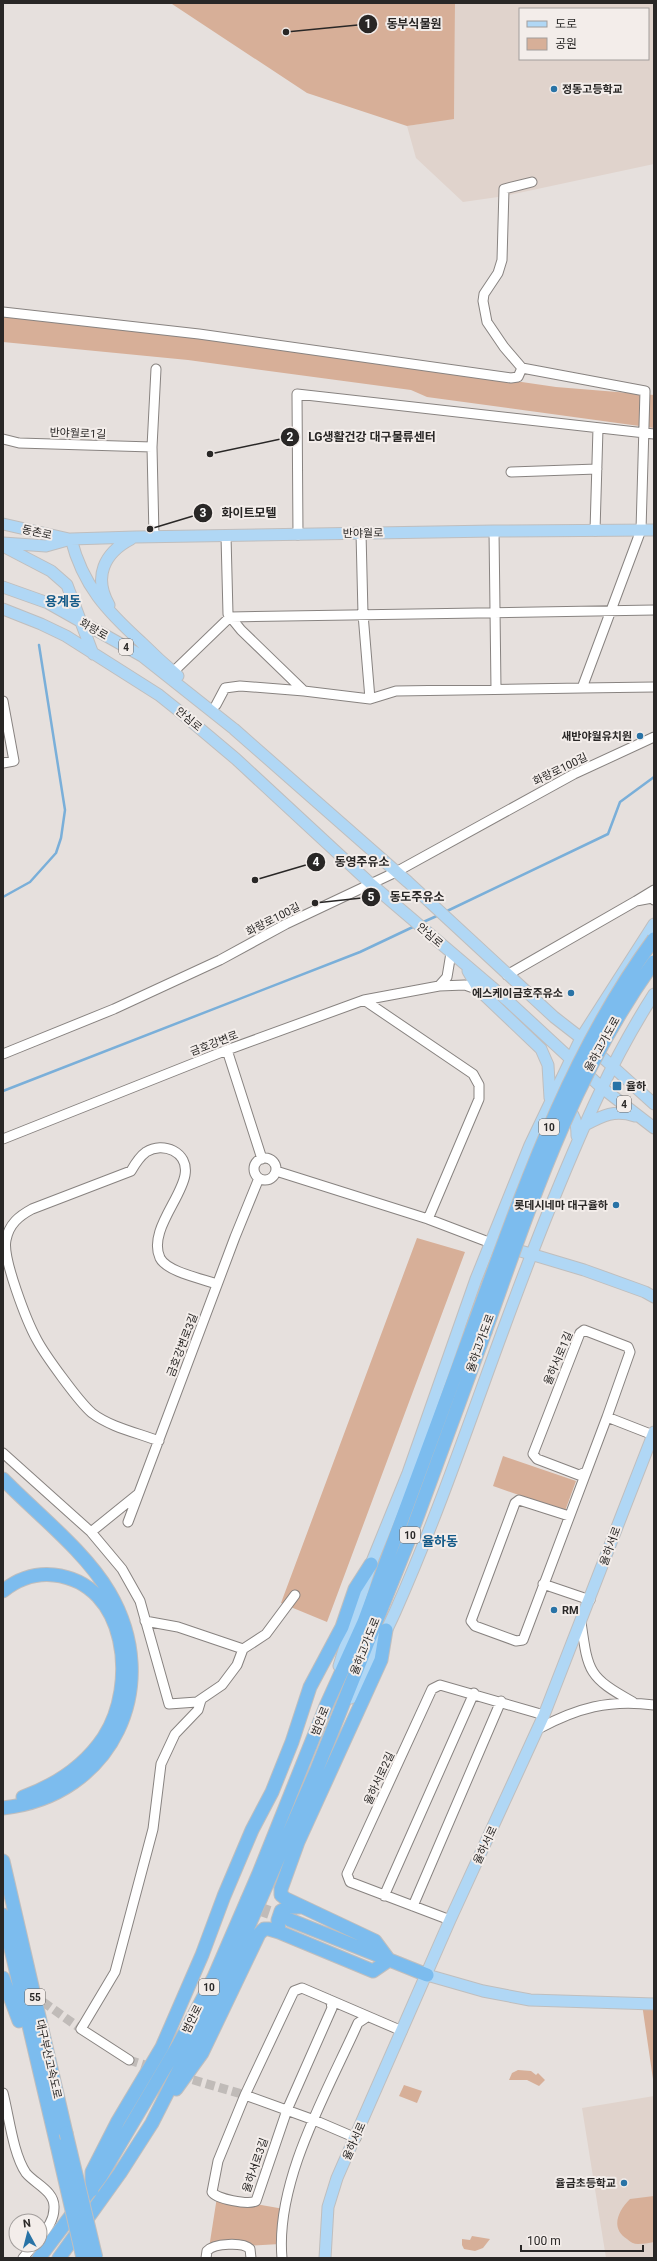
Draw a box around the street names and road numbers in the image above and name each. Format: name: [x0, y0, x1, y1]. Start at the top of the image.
street label: 반야월로1길: [49, 426, 107, 441]
street label: 동촌로: [21, 523, 53, 542]
street label: 반야월로: [343, 527, 383, 540]
street label: 화랑로: [77, 616, 110, 643]
road number: 4: [119, 639, 133, 655]
street label: 안심로: [173, 705, 204, 734]
street label: 화랑로100길: [531, 751, 590, 788]
street label: 화랑로100길: [244, 900, 302, 939]
street label: 안심로: [414, 921, 445, 950]
street label: 율하고가도로: [582, 1015, 623, 1074]
street label: 금호강변로: [188, 1028, 240, 1059]
road number: 4: [617, 1096, 631, 1112]
road number: 10: [539, 1119, 559, 1135]
street label: 금호강변로3길: [164, 1312, 201, 1379]
street label: 율하고가도로: [464, 1312, 497, 1374]
street label: 율하서로1길: [541, 1330, 576, 1387]
street label: 율하서로: [597, 1525, 624, 1567]
road number: 10: [400, 1527, 420, 1543]
street label: 율하고가도로: [348, 1616, 383, 1677]
street label: 범안로: [309, 1705, 332, 1738]
street label: 율하서로2길: [362, 1750, 397, 1807]
street label: 율하서로: [471, 1824, 500, 1866]
road number: 10: [199, 1979, 219, 1995]
road number: 55: [25, 1989, 45, 2005]
street label: 범안로: [180, 2003, 205, 2036]
street label: 대구부산고속도로: [33, 2018, 64, 2100]
street label: 율하서로: [340, 2120, 369, 2162]
street label: 율하서로3길: [240, 2136, 271, 2194]

